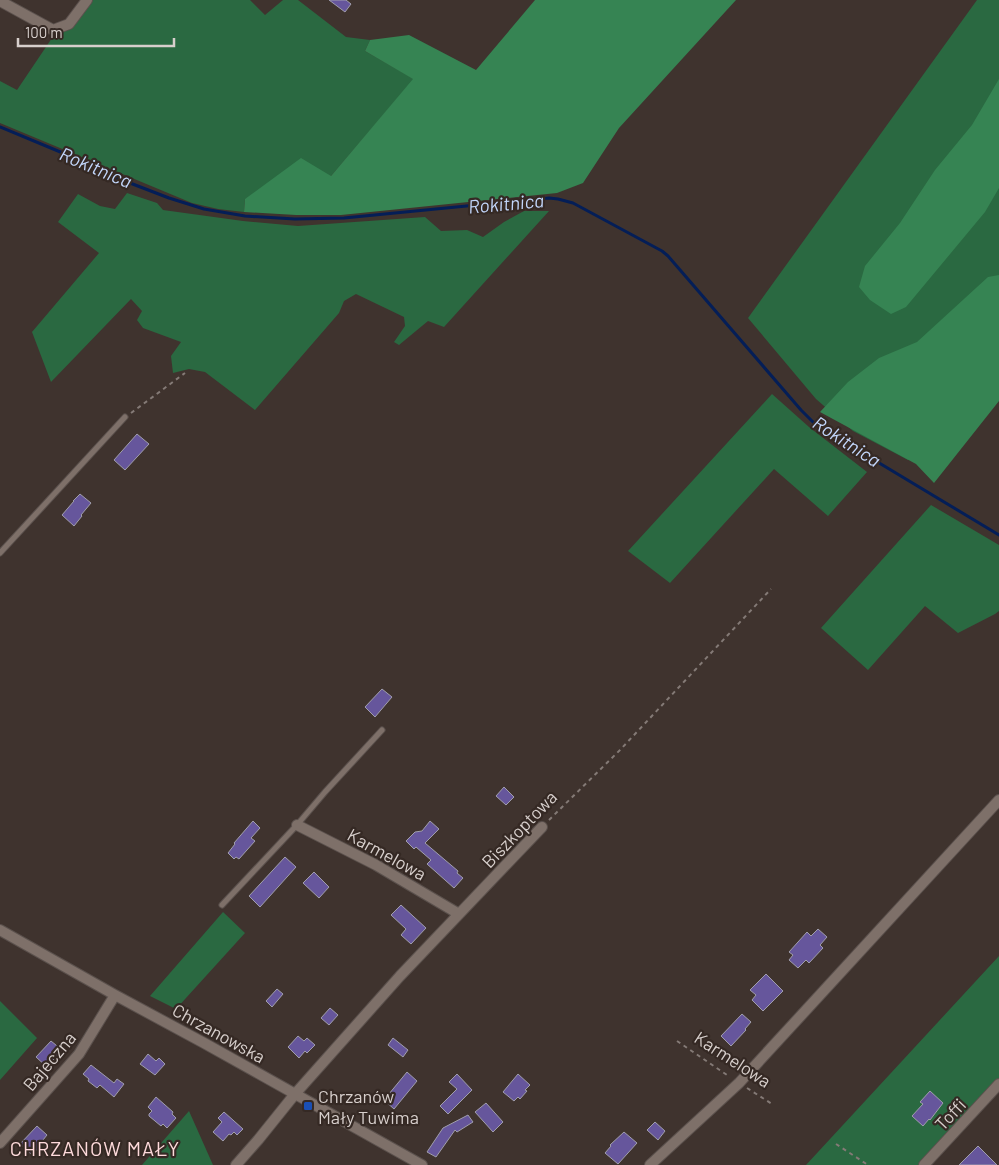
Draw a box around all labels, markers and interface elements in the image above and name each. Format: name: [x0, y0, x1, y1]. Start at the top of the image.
scale bar: [18, 15, 174, 47]
text: 100 m: [25, 23, 63, 41]
water label: Rokitnica: [56, 142, 136, 192]
water label: Rokitnica: [467, 188, 545, 218]
water label: Rokitnica: [809, 411, 885, 471]
street label: Biszkoptowa: [477, 786, 561, 872]
street label: Karmelowa: [344, 823, 430, 885]
street label: Chrzanowska: [169, 999, 269, 1067]
street label: Karmelowa: [691, 1026, 775, 1092]
street label: Bajeczna: [18, 1027, 80, 1095]
place label: Chrzanów Mały Tuwima: [318, 1085, 419, 1128]
street label: Toffi: [930, 1093, 970, 1135]
marker: Chrzanów Mały Tuwima: [302, 1100, 314, 1112]
district label: CHRZANÓW MAŁY: [10, 1136, 180, 1160]

